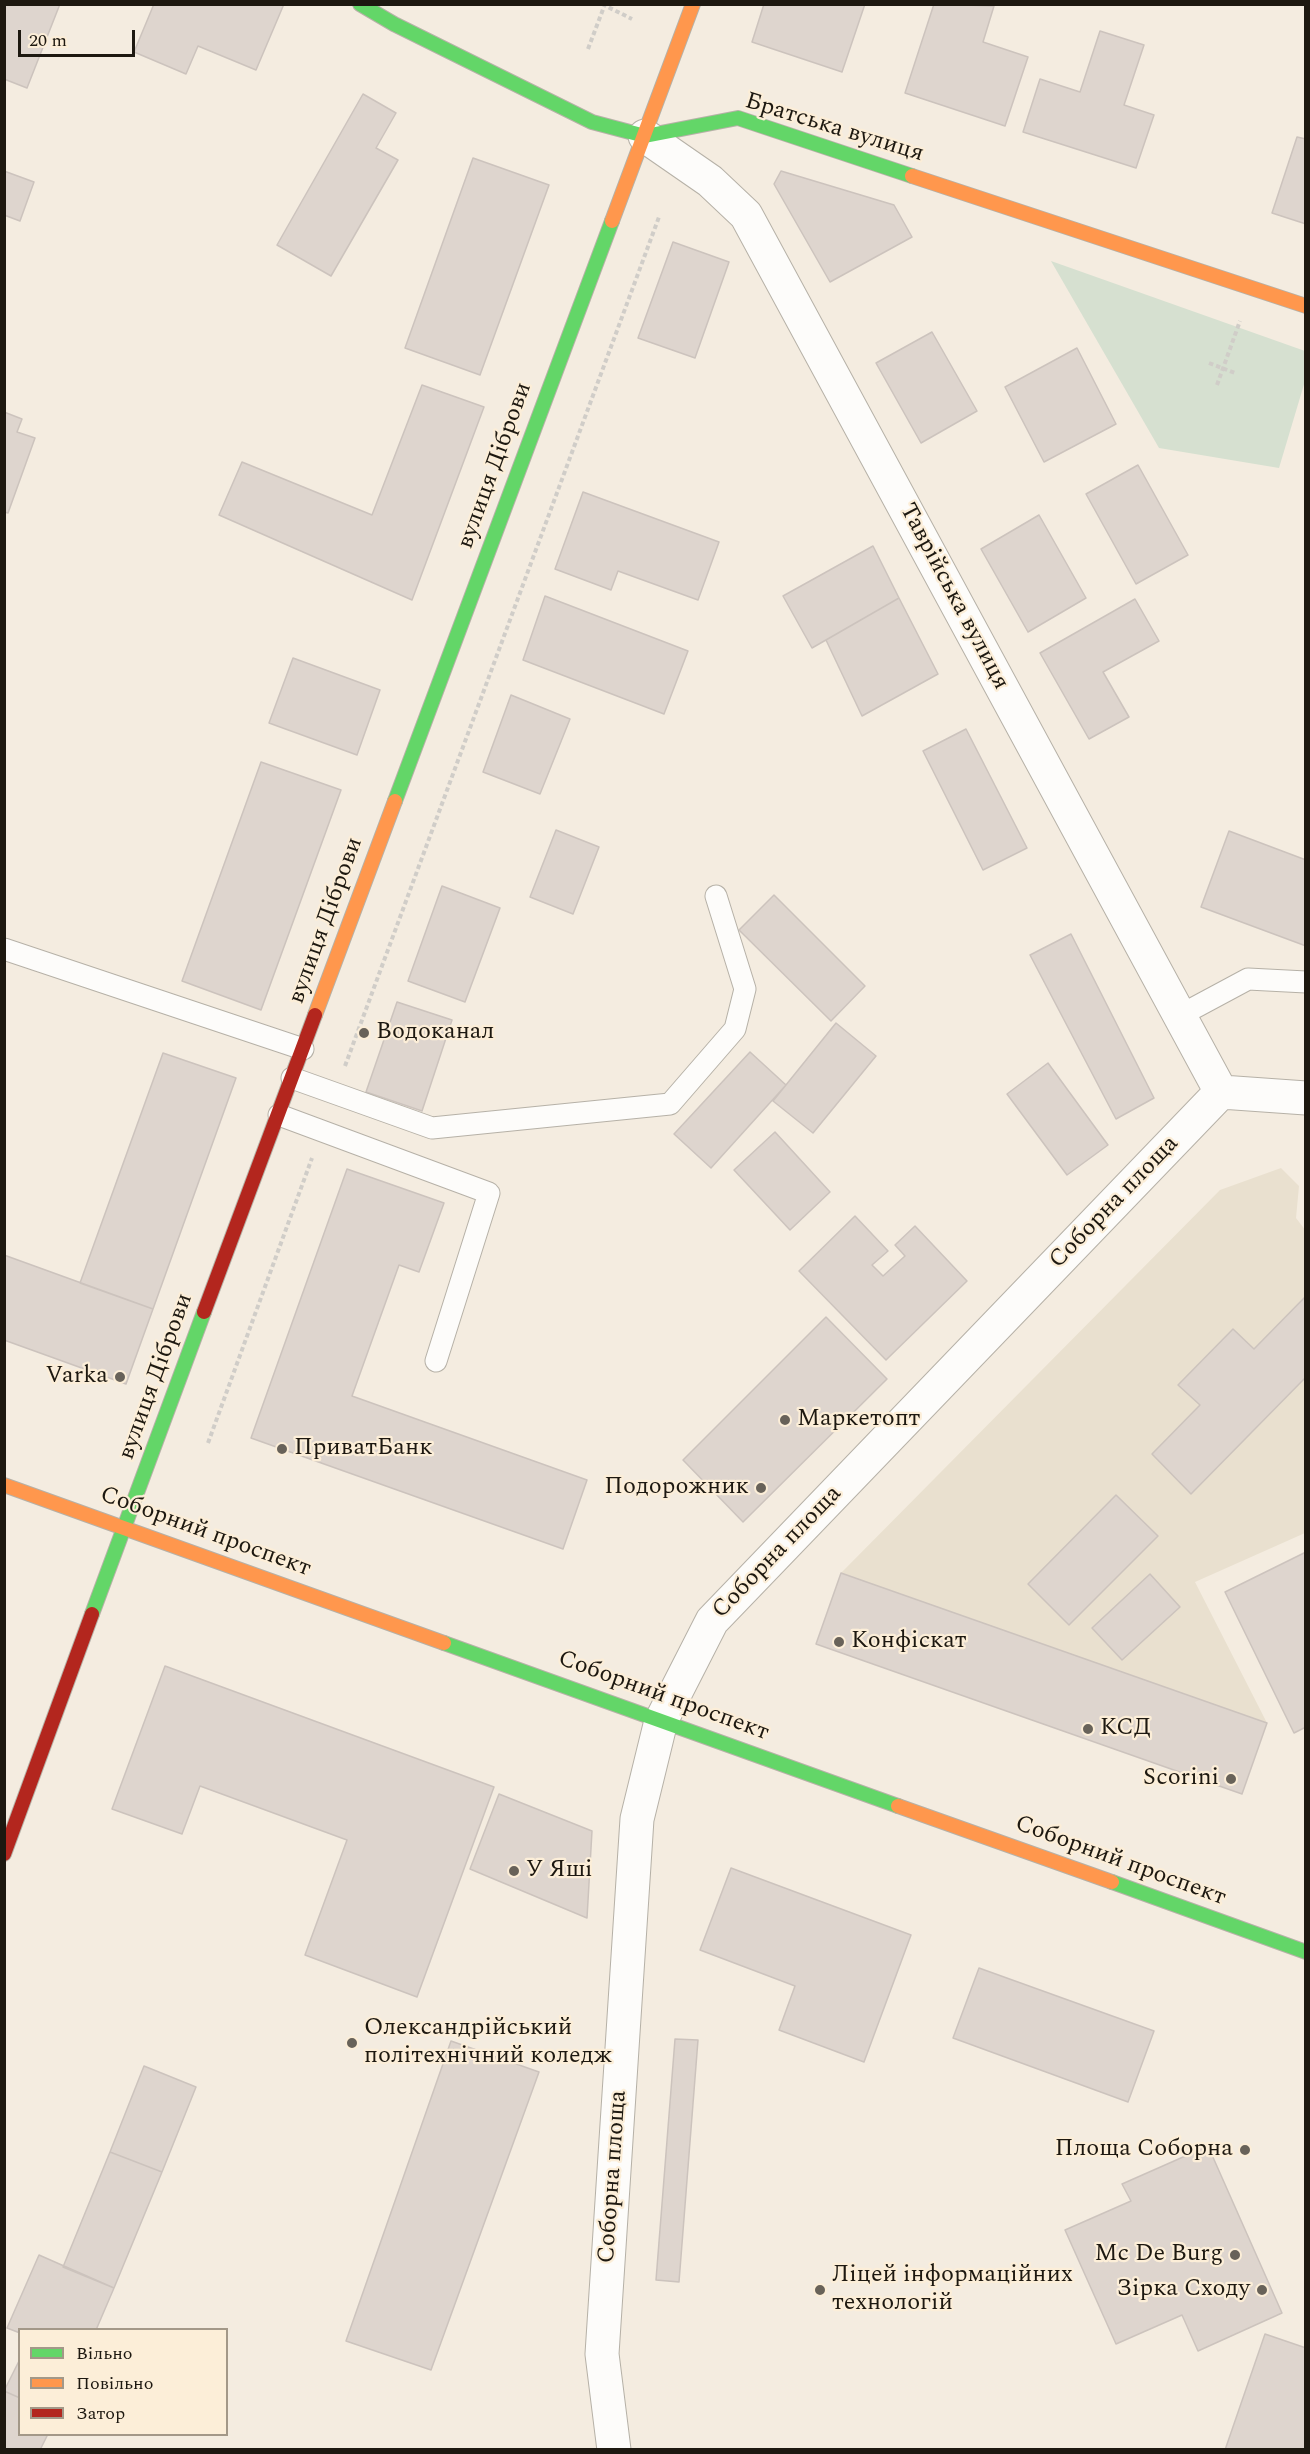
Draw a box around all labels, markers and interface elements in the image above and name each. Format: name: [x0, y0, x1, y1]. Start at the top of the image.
scale bar: [21, 18, 138, 56]
text: 20 m: [29, 27, 67, 54]
street label: Братська вулиця: [741, 88, 927, 170]
street label: вулиця Діброви: [453, 379, 539, 553]
street label: Таврійська вулиця: [892, 499, 1014, 695]
street label: вулиця Діброви: [284, 834, 370, 1008]
place label: Водоканал: [376, 1019, 494, 1047]
marker: Водоканал: [357, 1026, 371, 1040]
street label: Соборна площа: [1044, 1131, 1186, 1275]
street label: вулиця Діброви: [114, 1290, 200, 1464]
place label: Varka: [45, 1363, 108, 1391]
marker: Varka: [113, 1370, 127, 1384]
place label: Маркетопт: [797, 1406, 920, 1434]
marker: Маркетопт: [778, 1413, 792, 1427]
place label: ПриватБанк: [294, 1435, 433, 1463]
marker: ПриватБанк: [275, 1442, 289, 1456]
place label: Подорожник: [604, 1474, 749, 1502]
street label: Соборний проспект: [96, 1481, 314, 1585]
street label: Соборна площа: [707, 1481, 849, 1625]
marker: Подорожник: [754, 1481, 768, 1495]
place label: Конфіскат: [851, 1628, 967, 1656]
marker: Конфіскат: [832, 1635, 846, 1649]
street label: Соборний проспект: [554, 1645, 772, 1749]
place label: КСД: [1100, 1715, 1151, 1743]
marker: КСД: [1081, 1722, 1095, 1736]
place label: Scorini: [1143, 1765, 1219, 1793]
marker: Scorini: [1224, 1772, 1238, 1786]
street label: Соборний проспект: [1011, 1810, 1229, 1914]
place label: У Яші: [526, 1857, 593, 1885]
marker: У Яші: [507, 1864, 521, 1878]
place label: Олександрійський політехнічний коледж: [364, 2015, 612, 2071]
marker: Олександрійський політехнічний коледж: [345, 2036, 359, 2050]
street label: Соборна площа: [594, 2089, 634, 2265]
place label: Площа Соборна: [1055, 2136, 1233, 2164]
marker: Площа Соборна: [1238, 2143, 1252, 2157]
place label: Mc De Burg: [1094, 2241, 1223, 2269]
marker: Mc De Burg: [1228, 2248, 1242, 2262]
place label: Ліцей інформаційних технологій: [832, 2262, 1073, 2318]
place label: Зірка Сходу: [1117, 2276, 1250, 2304]
marker: Ліцей інформаційних технологій: [813, 2283, 827, 2297]
marker: Зірка Сходу: [1255, 2283, 1269, 2297]
legend: [18, 2328, 228, 2436]
text: Вільно: [76, 2340, 133, 2367]
text: Повільно: [76, 2370, 153, 2397]
text: Затор: [76, 2400, 125, 2427]

